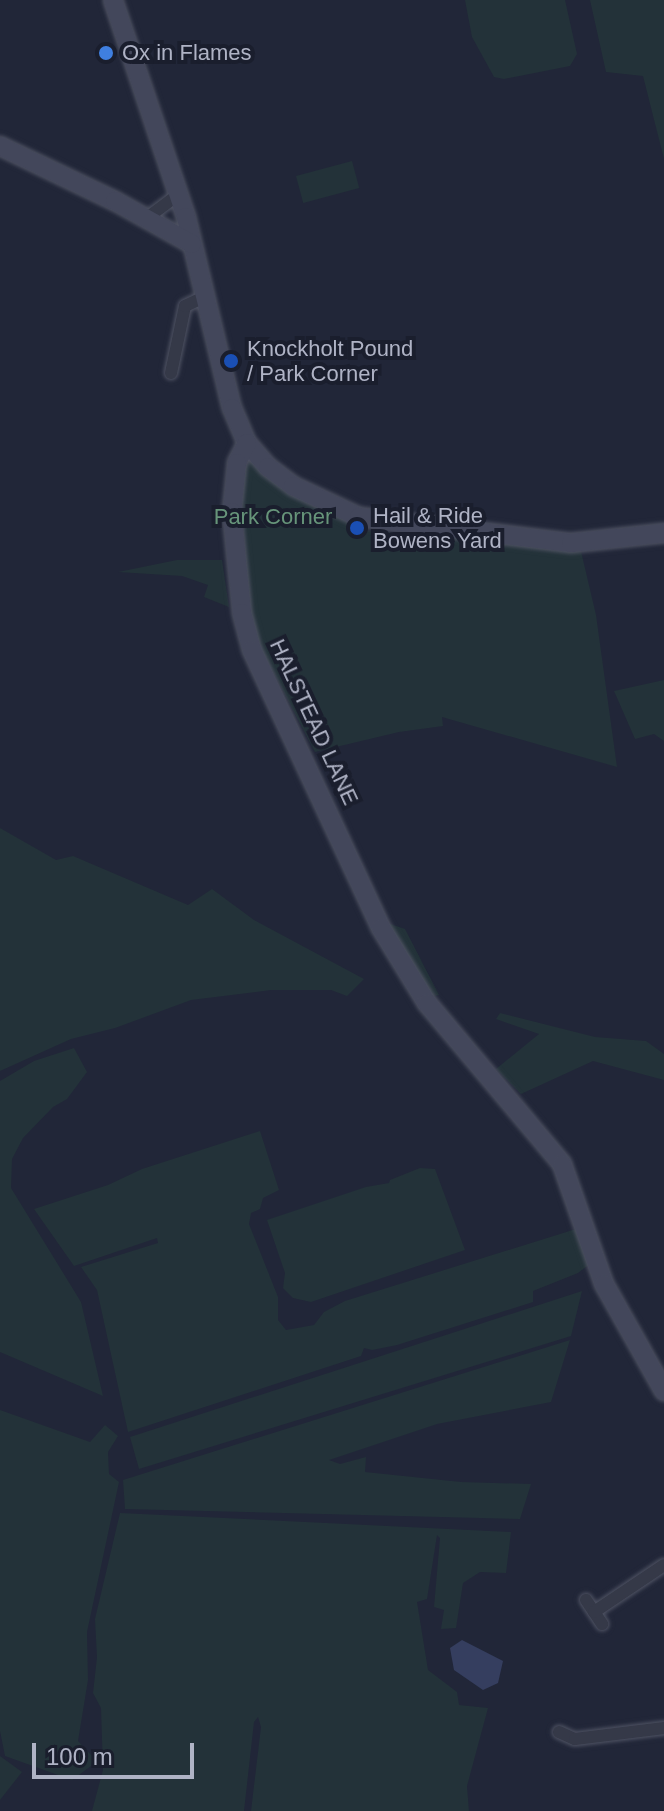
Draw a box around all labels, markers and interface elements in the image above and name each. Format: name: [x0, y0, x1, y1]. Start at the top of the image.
place label: Ox in Flames: [122, 40, 252, 66]
marker: Ox in Flames: [97, 44, 115, 62]
place label: Knockholt Pound / Park Corner: [247, 335, 413, 386]
marker: Knockholt Pound / Park Corner: [222, 352, 240, 370]
place label: Hail & Ride Bowens Yard: [373, 502, 502, 554]
park label: Park Corner: [214, 504, 332, 530]
marker: Hail & Ride Bowens Yard: [348, 519, 366, 537]
street label: HALSTEAD LANE: [264, 635, 364, 809]
scale bar: [36, 1727, 198, 1777]
text: 100 m: [46, 1743, 113, 1770]

